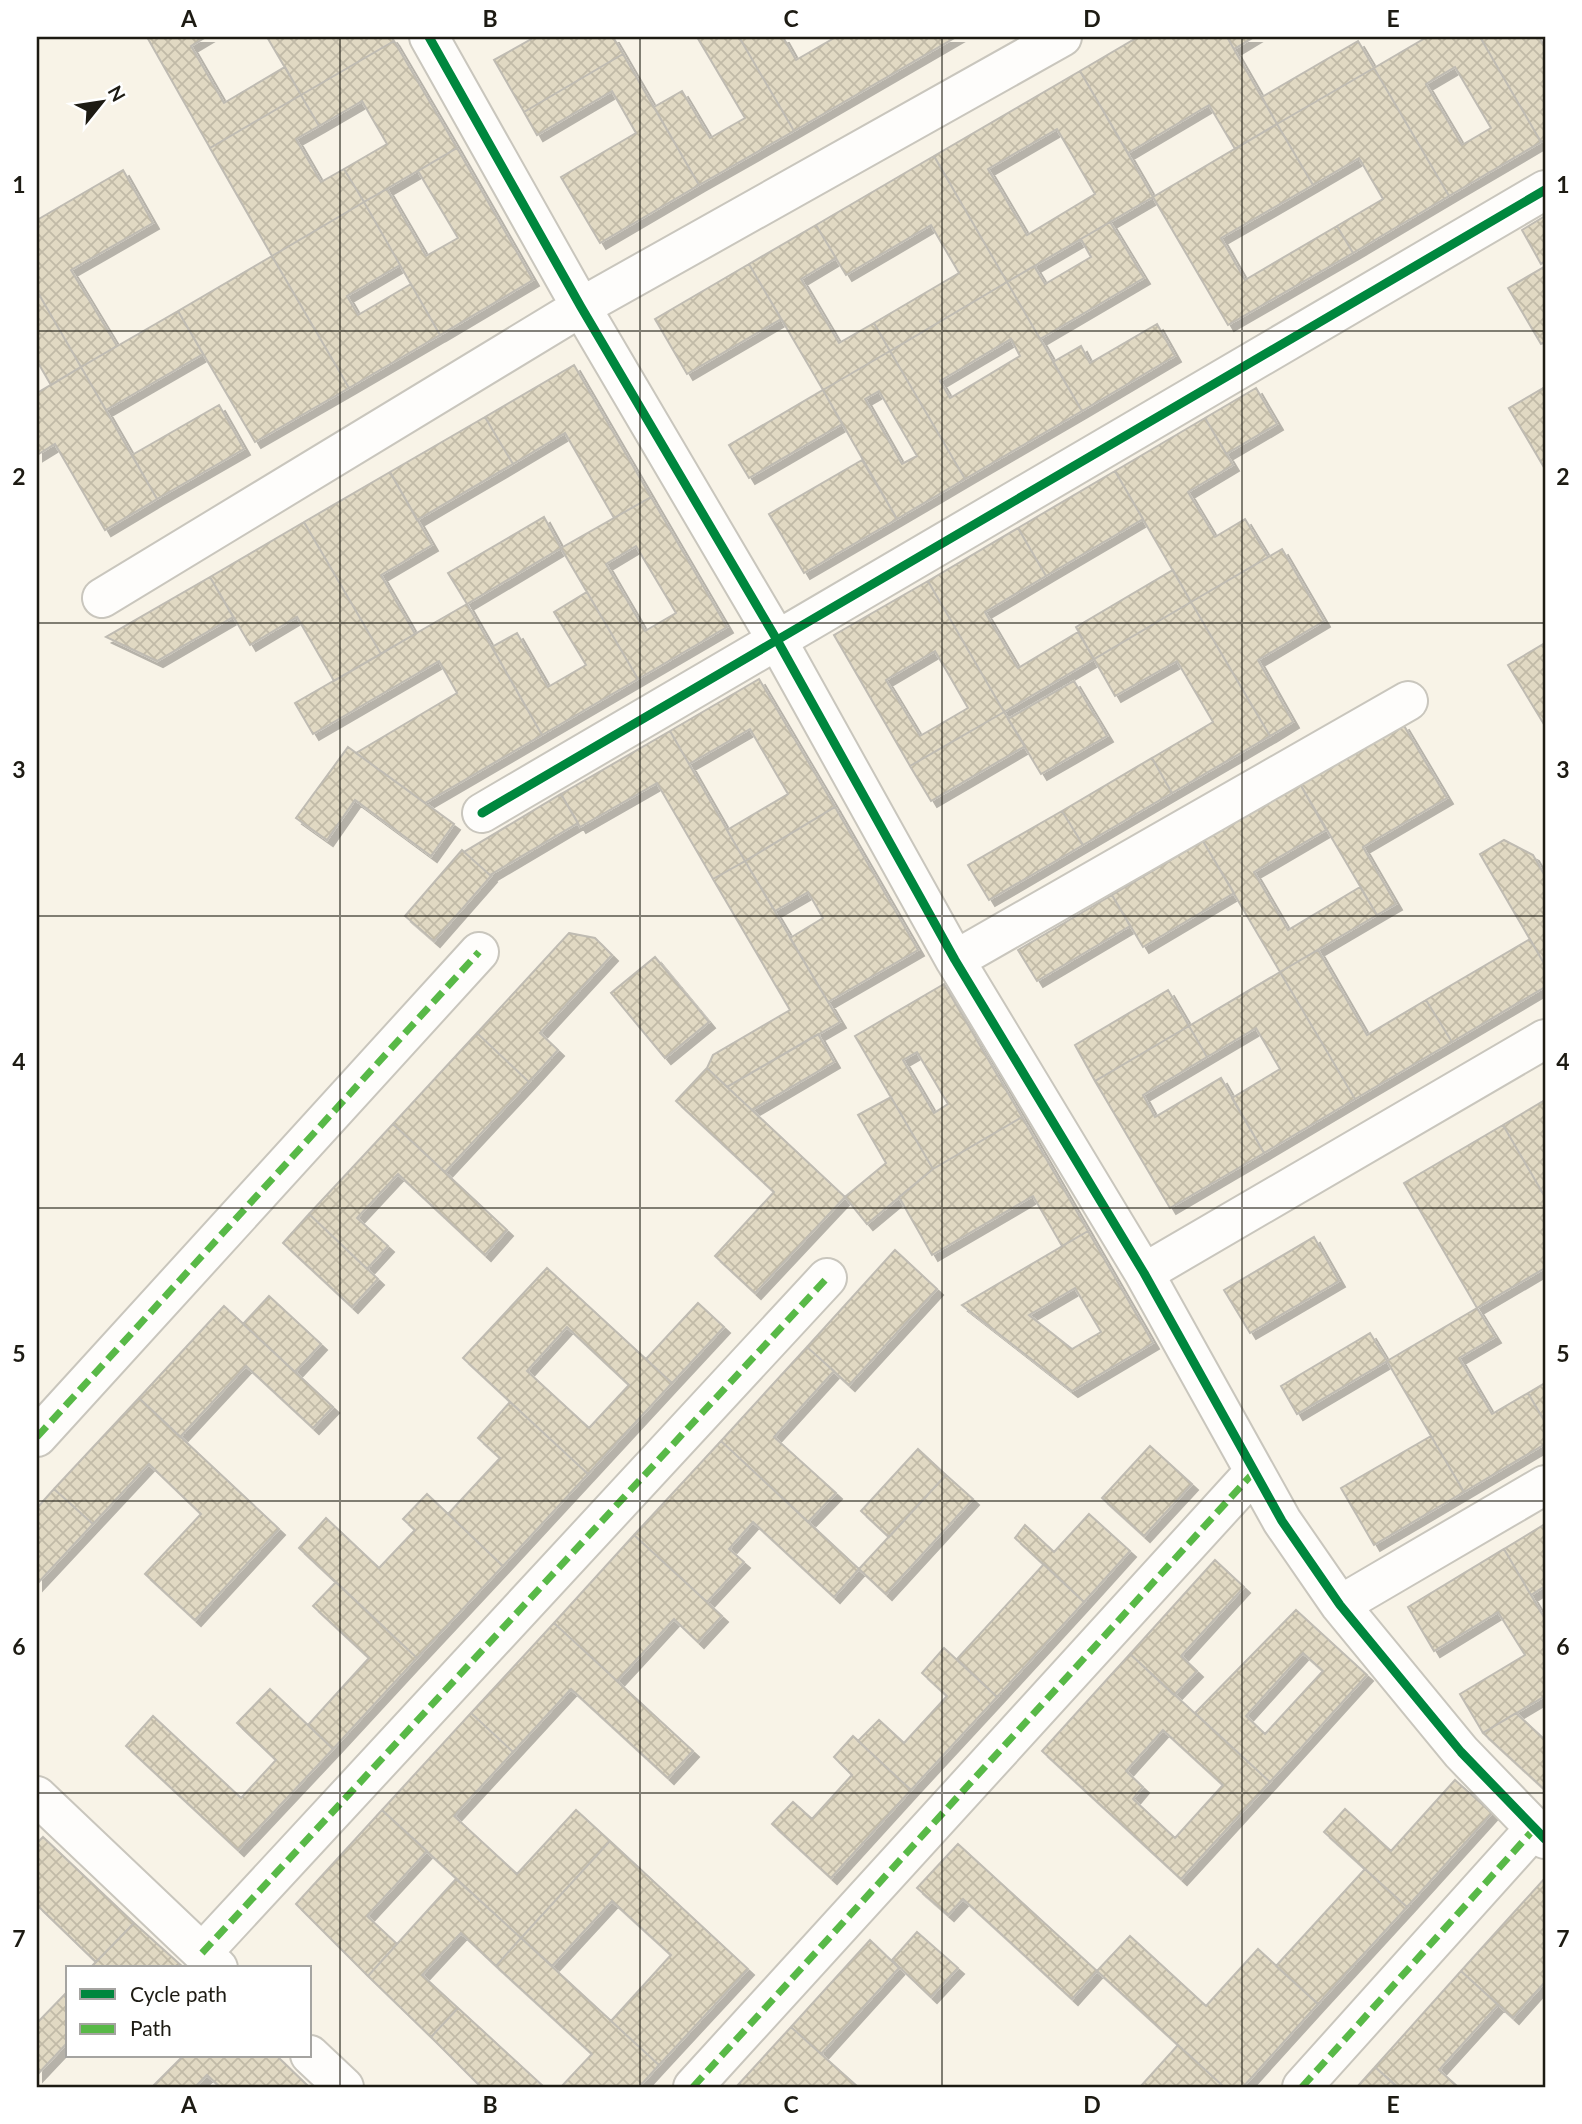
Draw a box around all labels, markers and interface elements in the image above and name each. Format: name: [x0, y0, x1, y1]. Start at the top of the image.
text: A: [180, 4, 198, 32]
text: B: [482, 4, 498, 32]
text: C: [783, 4, 799, 32]
text: D: [1083, 4, 1101, 32]
text: E: [1386, 4, 1400, 32]
north arrow: [66, 66, 136, 136]
text: N: [104, 81, 131, 105]
text: 1: [12, 170, 26, 198]
text: 1: [1556, 170, 1570, 198]
text: 2: [12, 462, 26, 490]
text: 2: [1556, 462, 1570, 490]
text: 3: [12, 755, 26, 783]
text: 3: [1556, 755, 1570, 783]
text: 4: [12, 1047, 26, 1075]
text: 4: [1556, 1047, 1570, 1075]
text: 5: [12, 1339, 26, 1367]
text: 5: [1556, 1339, 1570, 1367]
text: 6: [12, 1632, 26, 1660]
text: 6: [1556, 1632, 1570, 1660]
text: 7: [12, 1924, 26, 1952]
text: 7: [1556, 1924, 1570, 1952]
legend: [66, 1966, 312, 2058]
text: Cycle path: [130, 1981, 227, 2006]
text: Path: [130, 2015, 172, 2040]
text: A: [180, 2090, 198, 2118]
text: B: [482, 2090, 498, 2118]
text: C: [783, 2090, 799, 2118]
text: D: [1083, 2090, 1101, 2118]
text: E: [1386, 2090, 1400, 2118]

